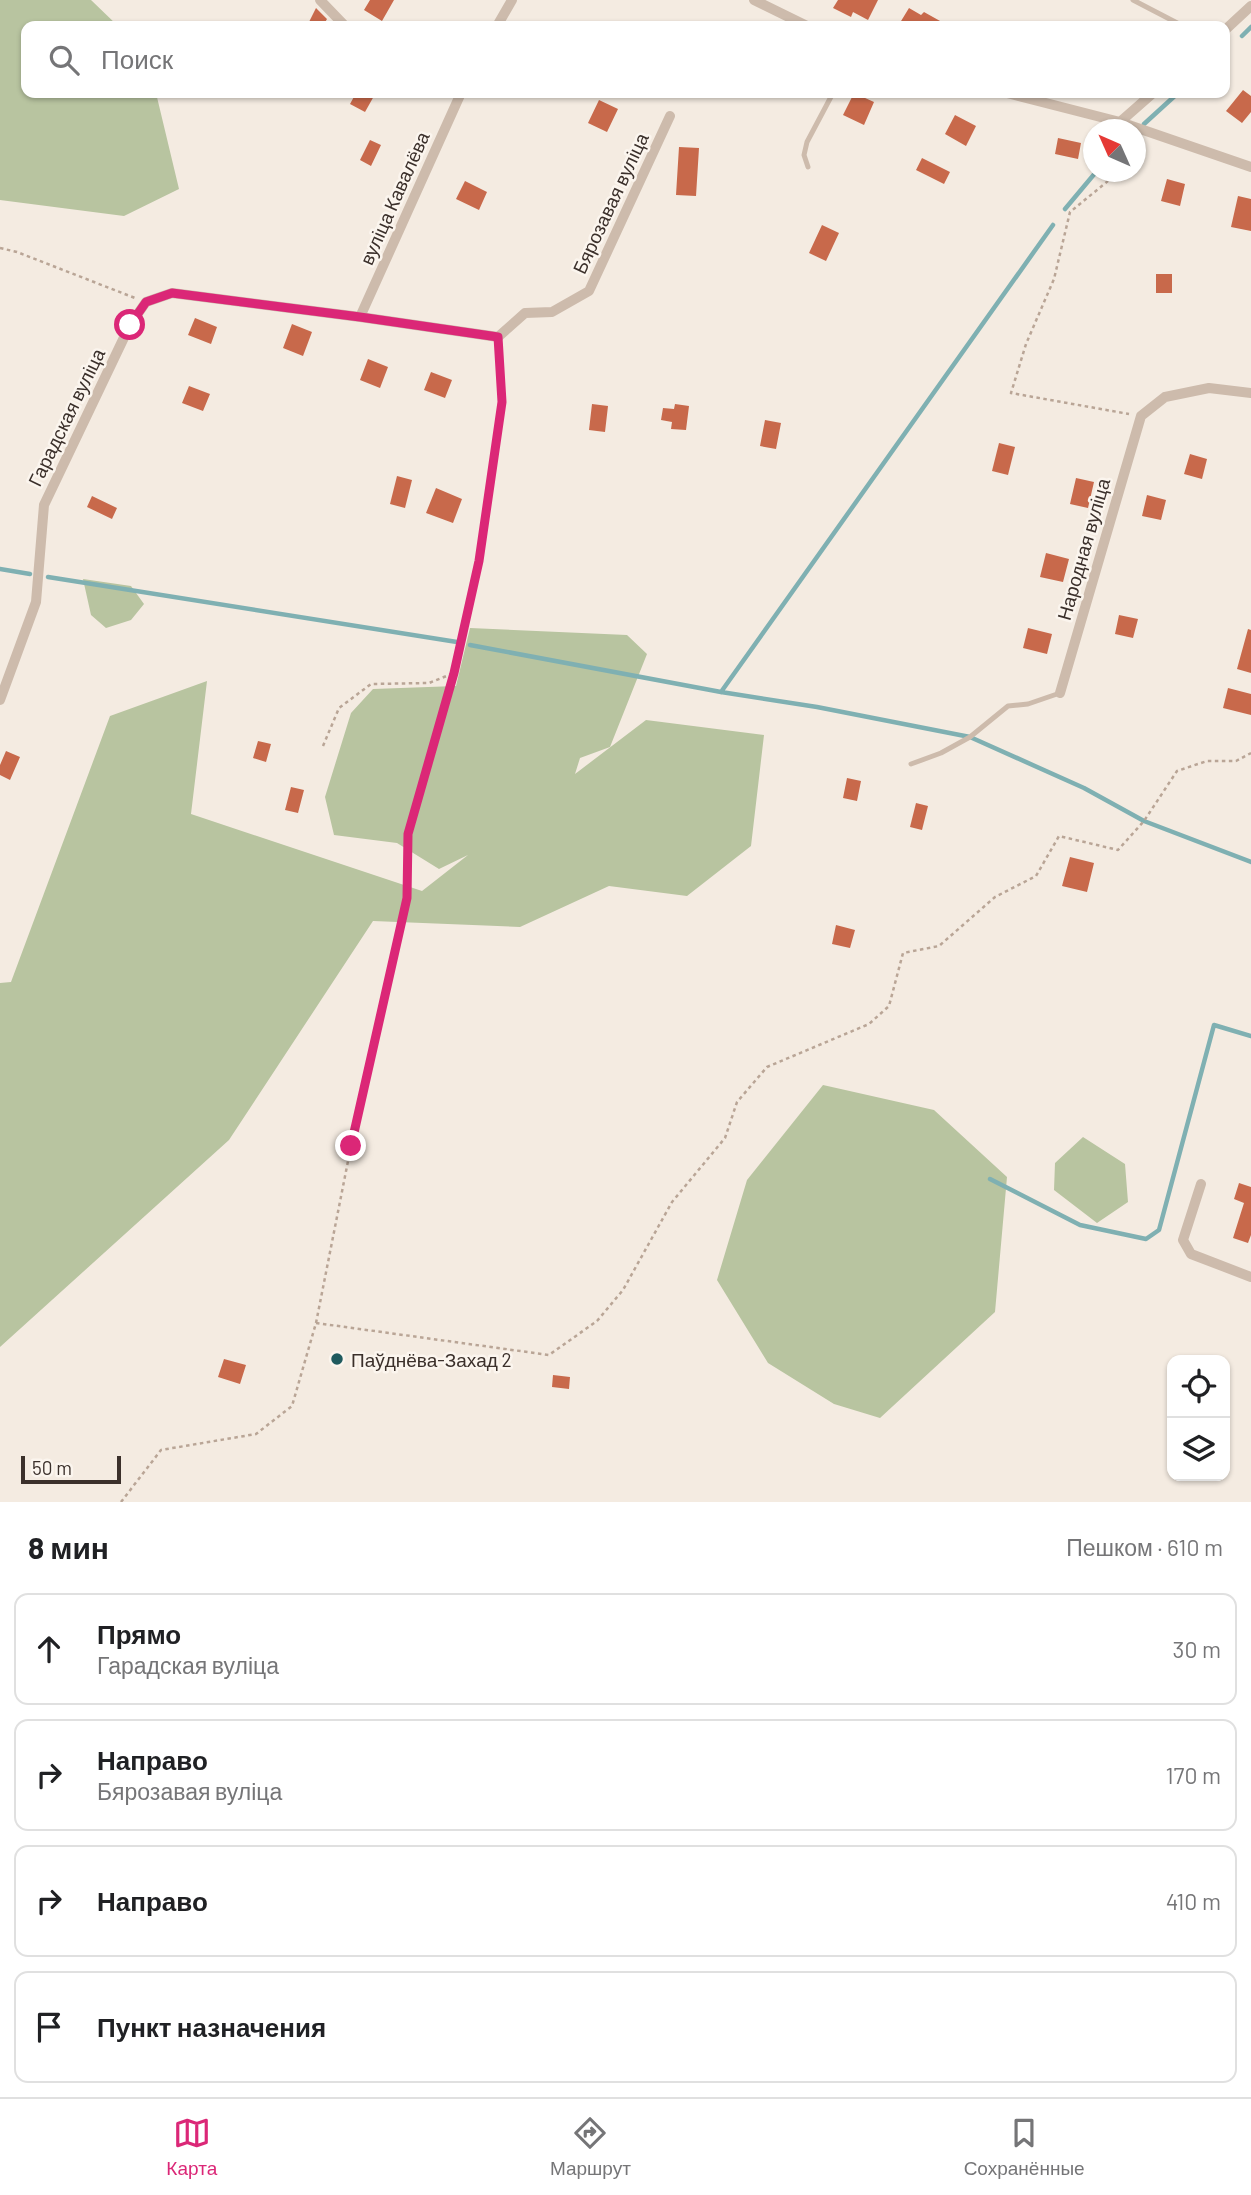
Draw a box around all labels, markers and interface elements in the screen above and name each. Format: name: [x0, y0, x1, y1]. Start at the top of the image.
search box: [21, 21, 1230, 98]
icon: search: [45, 41, 83, 79]
text: Поиск: [101, 43, 173, 74]
north arrow: [1083, 119, 1146, 182]
street label: вуліца Кавалёва: [354, 127, 434, 268]
street label: Бярозавая вуліца: [567, 128, 653, 277]
route start: [114, 309, 145, 340]
street label: Гарадская вуліца: [23, 344, 109, 490]
street label: Народная вуліца: [1052, 475, 1114, 623]
route end: [335, 1130, 366, 1161]
place label: Паўднёва-Захад 2: [351, 1348, 512, 1371]
marker: Паўднёва-Захад 2: [329, 1351, 345, 1367]
map controls: [1167, 1355, 1230, 1481]
button: locate: [1167, 1355, 1230, 1418]
button: layers: [1167, 1418, 1230, 1481]
scale bar: [21, 1453, 121, 1485]
text: 50 m: [32, 1456, 72, 1479]
text: 8 мин: [28, 1529, 109, 1565]
text: Пешком · 610 m: [1066, 1533, 1223, 1561]
text: Прямо: [97, 1618, 181, 1649]
icon: ahead: [30, 1630, 68, 1668]
text: 30 m: [1173, 1635, 1221, 1663]
text: Гарадская вуліца: [97, 1651, 279, 1679]
text: Направо: [97, 1744, 208, 1775]
icon: right: [30, 1756, 68, 1794]
text: 170 m: [1165, 1761, 1221, 1789]
text: Бярозавая вуліца: [97, 1777, 282, 1805]
icon: right: [30, 1882, 68, 1920]
text: Направо: [97, 1885, 208, 1916]
text: 410 m: [1166, 1887, 1221, 1915]
icon: arrive: [30, 2008, 68, 2046]
text: Пункт назначения: [97, 2011, 326, 2042]
tab: Карта: [166, 2114, 217, 2180]
tab: Маршрут: [550, 2114, 631, 2180]
tab: Сохранённые: [964, 2114, 1085, 2180]

